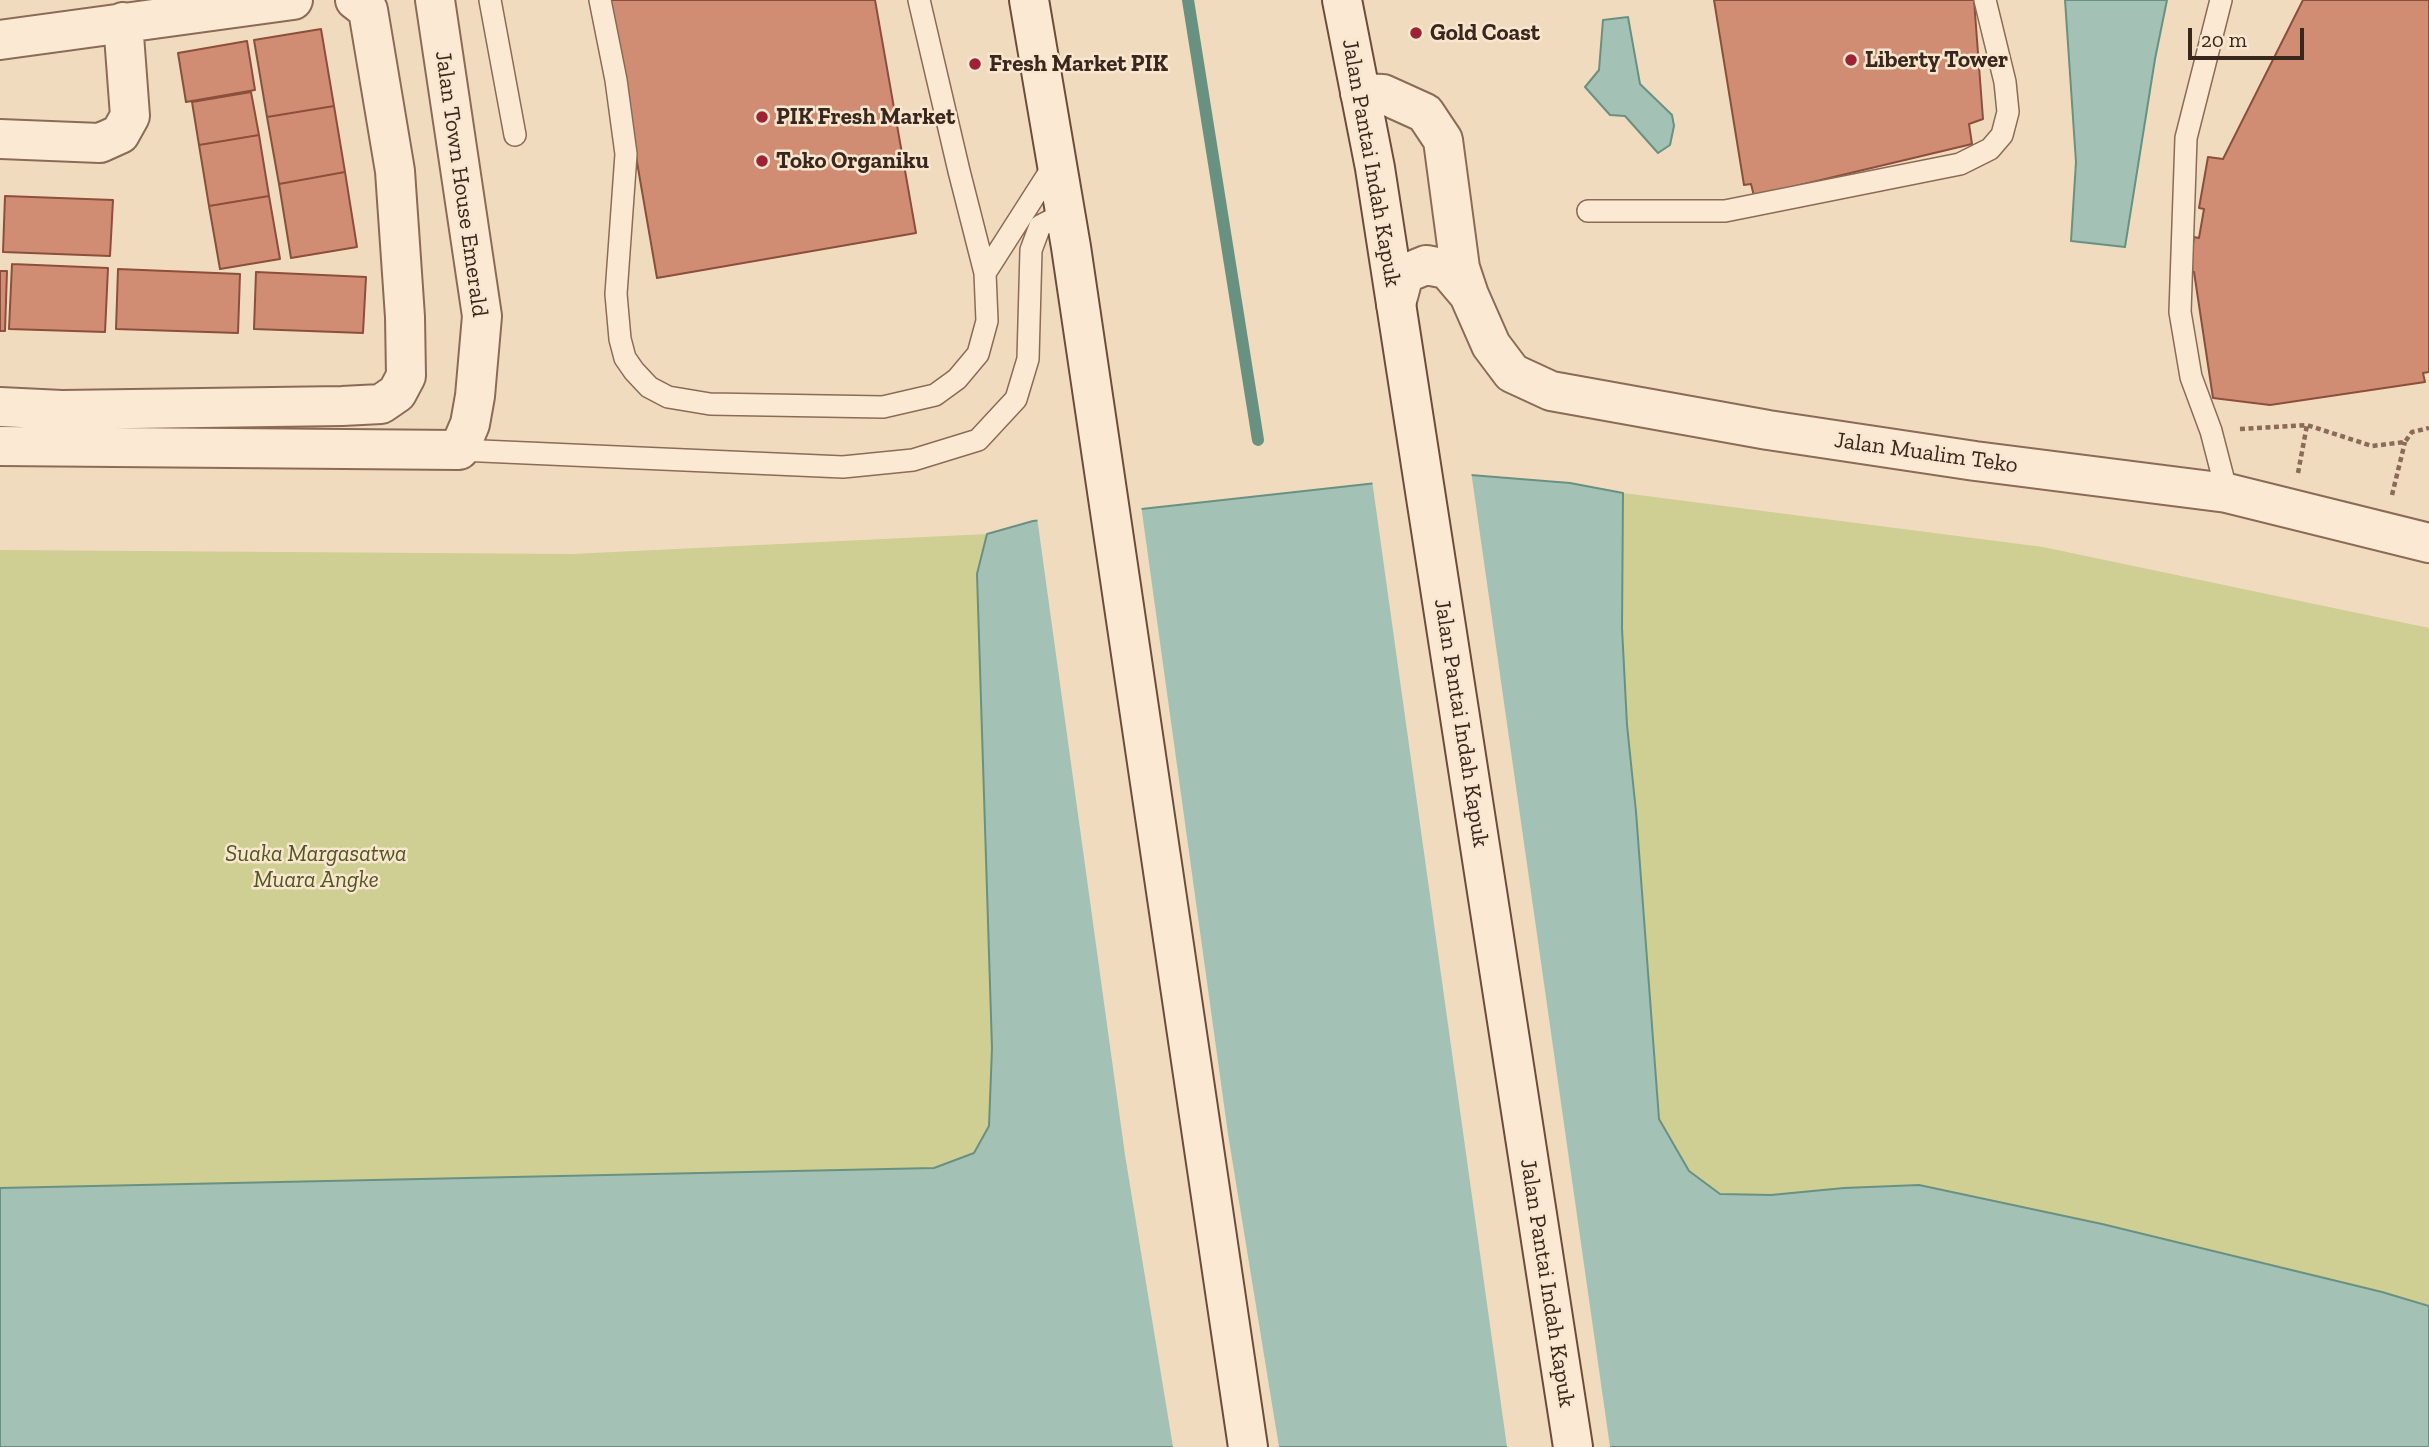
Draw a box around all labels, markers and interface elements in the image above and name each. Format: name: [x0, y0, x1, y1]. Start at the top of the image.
scale bar: [2191, 14, 2306, 58]
place label: Gold Coast: [1430, 19, 1540, 47]
marker: Gold Coast: [1408, 25, 1424, 41]
text: 20 m: [2201, 27, 2247, 52]
street label: Jalan Pantai Indah Kapuk: [1336, 37, 1406, 289]
place label: Liberty Tower: [1865, 46, 2008, 74]
street label: Jalan Town House Emerald: [429, 49, 493, 319]
place label: Fresh Market PIK: [989, 50, 1168, 78]
marker: Liberty Tower: [1843, 52, 1859, 68]
marker: Fresh Market PIK: [967, 56, 983, 72]
place label: PIK Fresh Market: [776, 103, 955, 131]
marker: PIK Fresh Market: [754, 109, 770, 125]
place label: Toko Organiku: [776, 147, 929, 175]
marker: Toko Organiku: [754, 153, 770, 169]
street label: Jalan Mualim Teko: [1832, 426, 2020, 480]
street label: Jalan Pantai Indah Kapuk: [1428, 597, 1494, 849]
park label: Suaka Margasatwa Muara Angke: [225, 840, 407, 894]
street label: Jalan Pantai Indah Kapuk: [1514, 1157, 1580, 1409]

